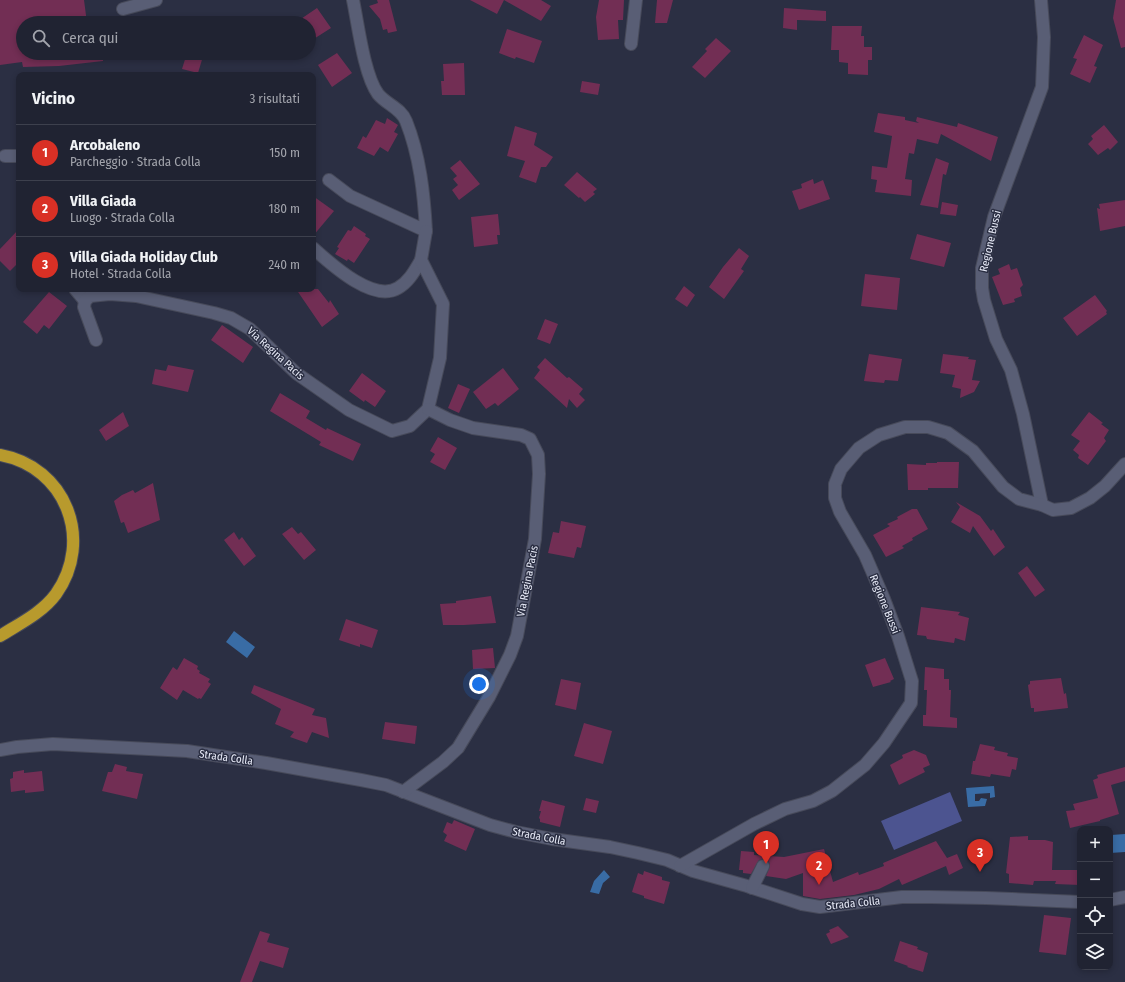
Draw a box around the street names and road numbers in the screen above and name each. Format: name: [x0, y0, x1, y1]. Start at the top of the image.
street label: Regione Bussi: [977, 209, 1004, 273]
street label: Via Regina Pacis: [245, 324, 307, 383]
street label: Via Regina Pacis: [514, 544, 541, 618]
street label: Regione Bussi: [867, 573, 902, 636]
street label: Strada Colla: [198, 747, 254, 768]
street label: Strada Colla: [511, 825, 567, 848]
street label: Strada Colla: [825, 894, 881, 913]

